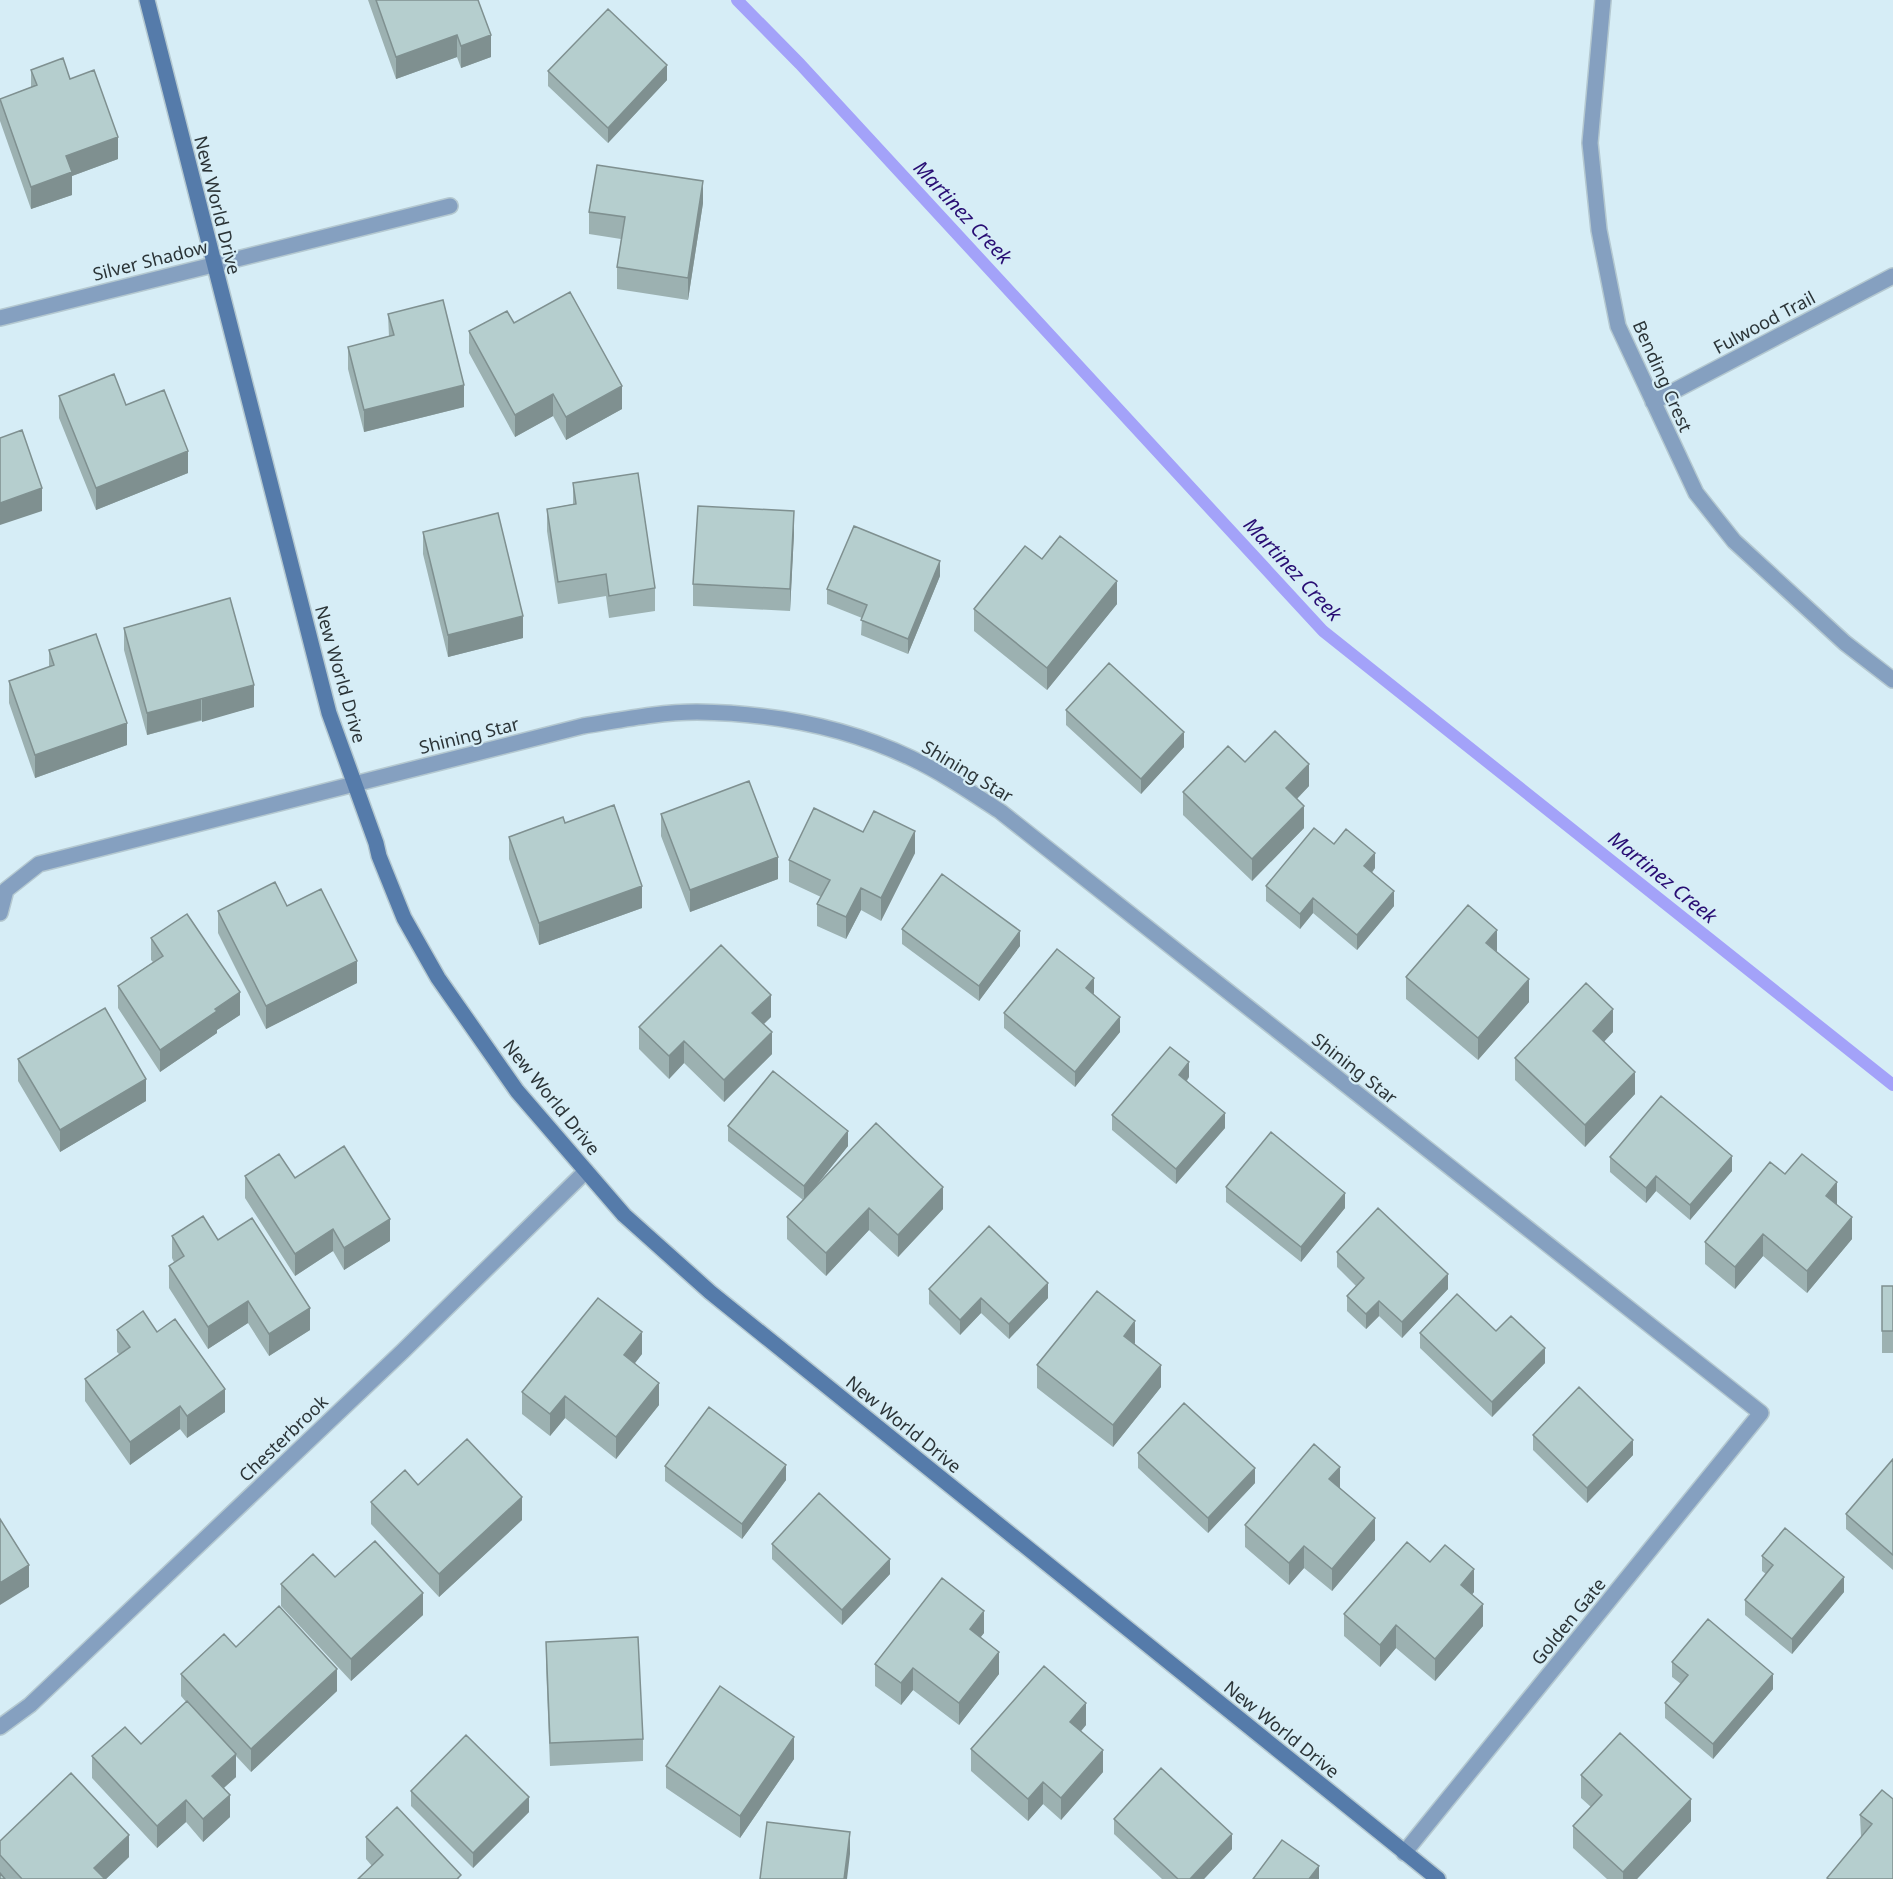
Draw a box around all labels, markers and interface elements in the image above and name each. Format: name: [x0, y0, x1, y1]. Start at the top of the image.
street label: New World Drive: [189, 133, 247, 277]
water label: Martinez Creek: [908, 154, 1019, 270]
street label: Silver Shadow: [90, 234, 210, 286]
street label: Fulwood Trail: [1709, 285, 1819, 359]
street label: Bending Crest: [1628, 317, 1698, 436]
water label: Martinez Creek: [1238, 511, 1349, 627]
street label: New World Drive: [310, 602, 372, 746]
street label: Shining Star: [417, 711, 522, 759]
street label: Shining Star: [918, 734, 1018, 808]
water label: Martinez Creek: [1603, 825, 1724, 930]
street label: Shining Star: [1307, 1027, 1403, 1109]
street label: New World Drive: [498, 1034, 606, 1160]
street label: New World Drive: [841, 1370, 967, 1478]
street label: Chesterbrook: [233, 1389, 333, 1487]
street label: Golden Gate: [1525, 1572, 1611, 1670]
street label: New World Drive: [1219, 1675, 1345, 1783]

